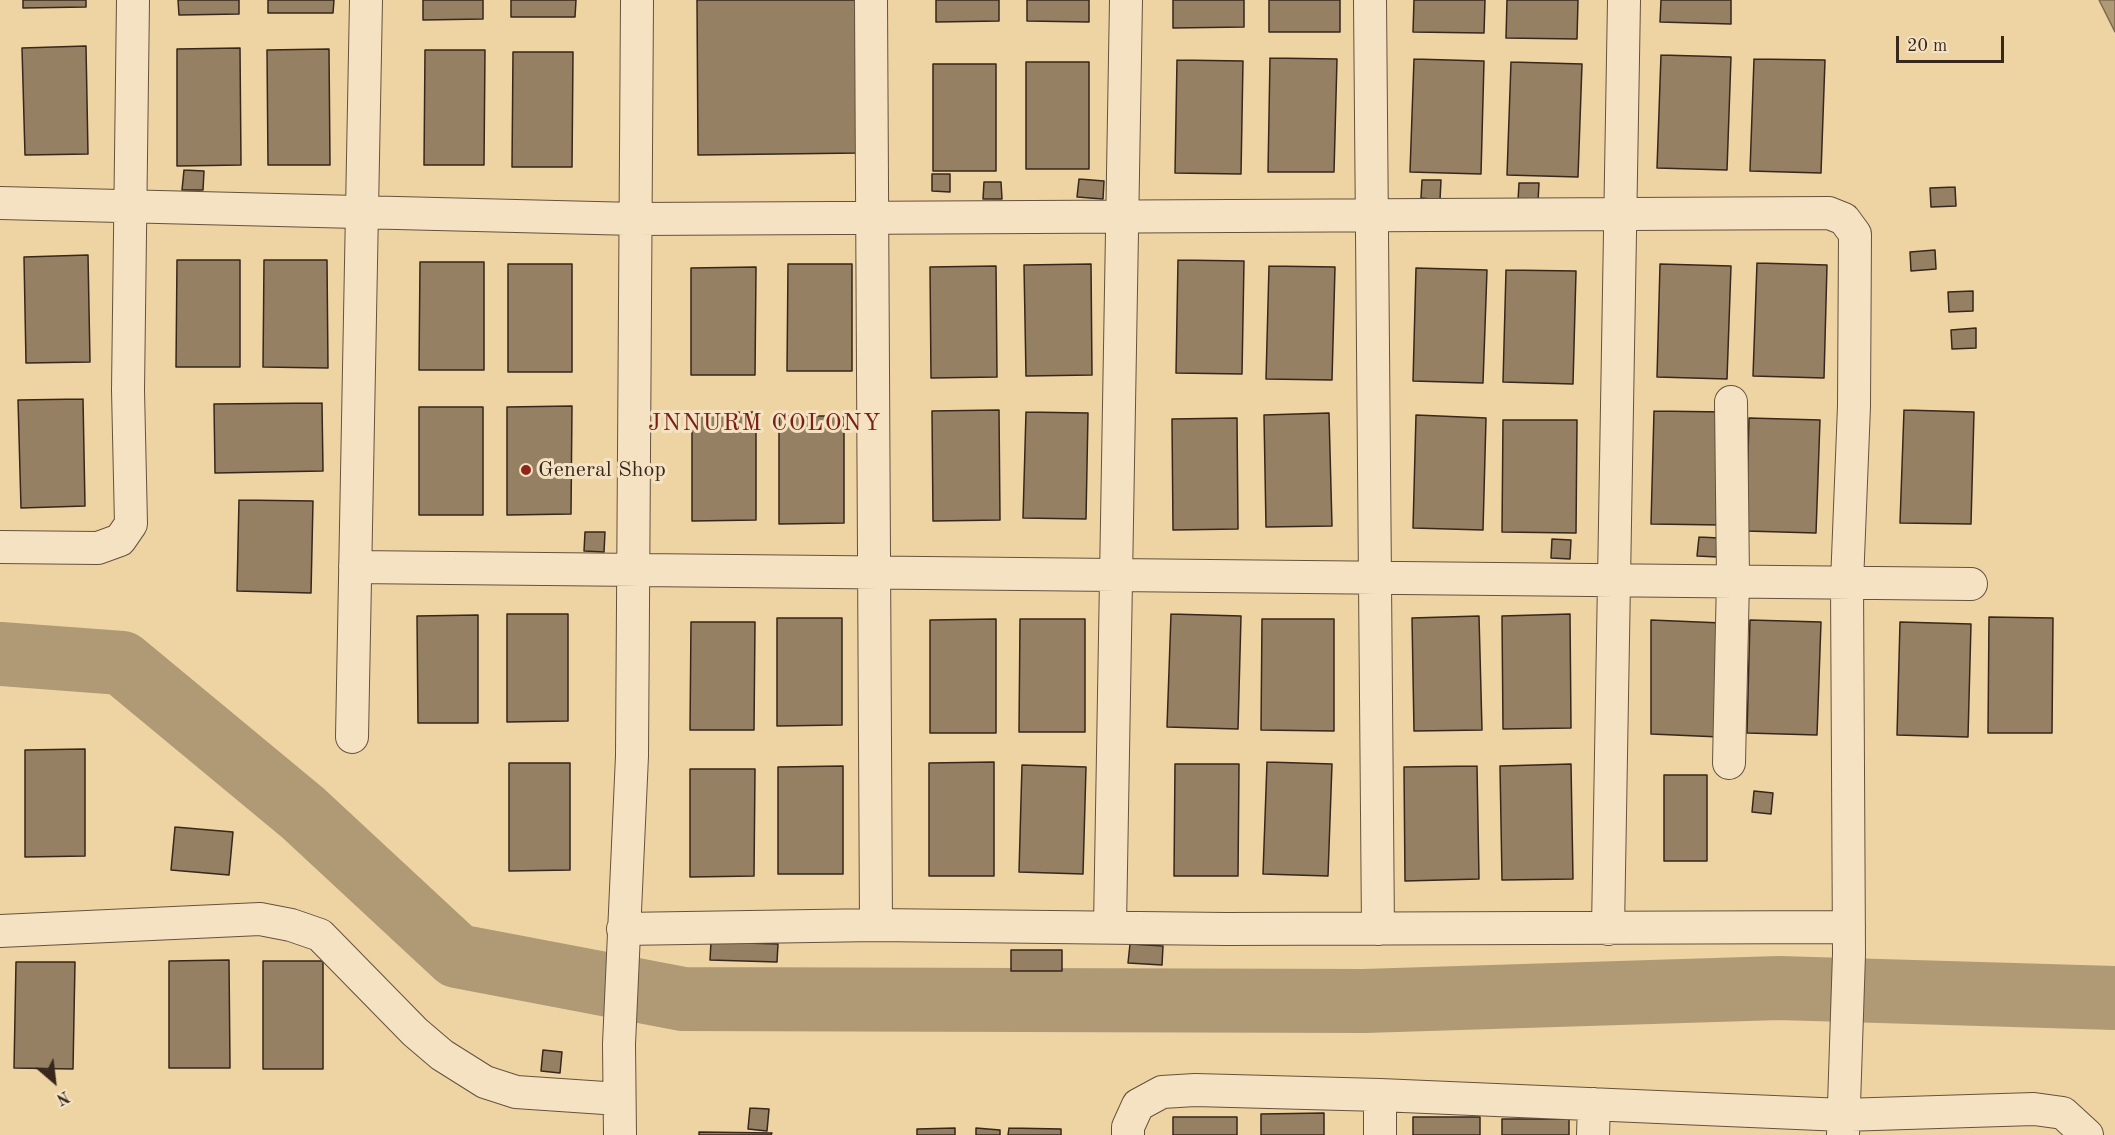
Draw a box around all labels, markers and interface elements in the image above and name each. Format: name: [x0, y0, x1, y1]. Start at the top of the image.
scale bar: [1899, 24, 2007, 62]
text: 20 m: [1907, 37, 1947, 55]
district label: JNNURM COLONY: [648, 410, 882, 438]
place label: General Shop: [538, 457, 666, 483]
marker: General Shop: [519, 463, 533, 477]
north arrow: [24, 1051, 84, 1111]
text: N: [53, 1087, 72, 1107]

